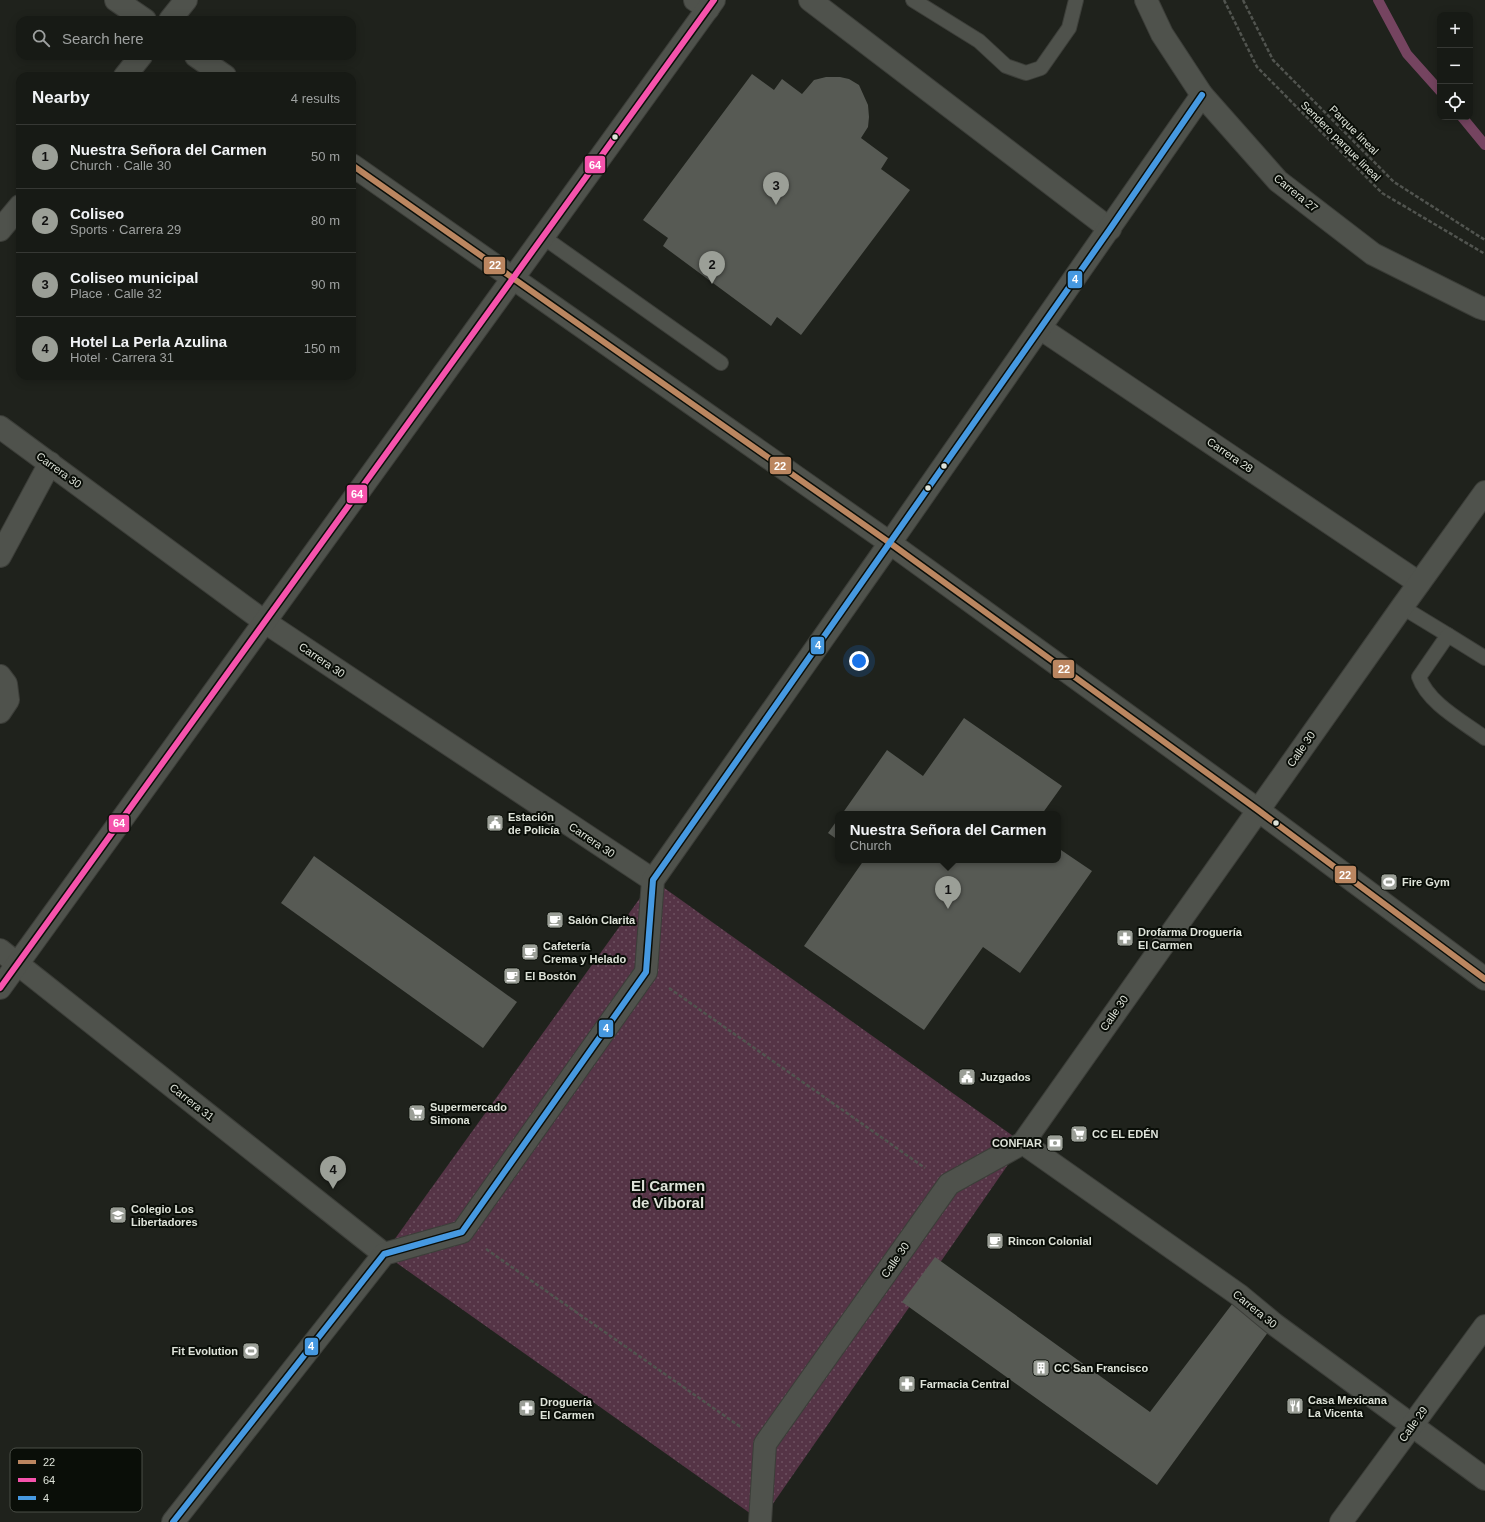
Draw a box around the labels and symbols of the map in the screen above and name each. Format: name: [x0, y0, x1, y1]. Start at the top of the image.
street label: Sendero parque lineal: [1299, 99, 1383, 183]
street label: Parque lineal: [1327, 103, 1381, 157]
unlabelled marker: [610, 132, 620, 142]
line badge: 64: [584, 155, 606, 174]
text: 64: [589, 159, 602, 171]
pin: 3: [763, 172, 789, 205]
street label: Carrera 27: [1272, 172, 1320, 214]
pin: 2: [699, 251, 725, 284]
line badge: 22: [483, 256, 506, 275]
text: 22: [489, 259, 501, 271]
line badge: 4: [1067, 270, 1083, 289]
text: 4: [1072, 273, 1079, 285]
street label: Carrera 28: [1205, 435, 1255, 475]
street label: Carrera 30: [34, 450, 84, 490]
line badge: 22: [769, 456, 792, 475]
text: 22: [774, 460, 786, 472]
unlabelled marker: [939, 461, 949, 471]
unlabelled marker: [923, 483, 933, 493]
line badge: 64: [346, 484, 368, 504]
text: 64: [351, 488, 364, 500]
line badge: 4: [810, 636, 825, 655]
text: 4: [815, 639, 822, 651]
street label: Carrera 30: [297, 640, 347, 680]
your location: [849, 651, 869, 671]
line badge: 22: [1052, 659, 1075, 679]
text: 22: [1058, 663, 1070, 675]
street label: Calle 30: [1285, 729, 1317, 769]
place label: Estación de Policía: [508, 811, 560, 836]
public building icon: Estación de Policía: [485, 813, 505, 833]
line badge: 64: [108, 814, 130, 833]
text: 64: [113, 817, 126, 829]
unlabelled marker: [1271, 818, 1281, 828]
street label: Carrera 30: [567, 820, 617, 860]
line badge: 22: [1334, 865, 1357, 884]
text: 22: [1339, 869, 1351, 881]
sports icon: Fire Gym: [1379, 872, 1399, 892]
pin: 1: [935, 876, 961, 909]
place label: Fire Gym: [1402, 876, 1450, 888]
cafe icon: Salón Clarita: [545, 910, 565, 930]
place label: Salón Clarita: [568, 914, 636, 926]
place label: Drofarma Droguería El Carmen: [1138, 926, 1243, 951]
pharmacy icon: Drofarma Droguería El Carmen: [1115, 928, 1135, 948]
place label: Cafetería Crema y Helado: [543, 940, 626, 965]
cafe icon: Cafetería Crema y Helado: [520, 942, 540, 962]
cafe icon: El Bostón: [502, 966, 522, 986]
place label: El Bostón: [525, 970, 577, 982]
street label: Calle 30: [1098, 993, 1130, 1033]
line badge: 4: [598, 1019, 614, 1038]
text: 4: [603, 1022, 610, 1034]
public building icon: Juzgados: [957, 1067, 977, 1087]
place label: Juzgados: [980, 1071, 1031, 1083]
street label: Carrera 31: [168, 1081, 216, 1123]
place label: Supermercado Simona: [430, 1101, 507, 1126]
supermarket icon: Supermercado Simona: [407, 1103, 427, 1123]
supermarket icon: CC EL EDÉN: [1069, 1124, 1089, 1144]
place label: CC EL EDÉN: [1092, 1128, 1158, 1140]
bank icon: CONFIAR: [1045, 1133, 1065, 1153]
place label: CONFIAR: [992, 1137, 1042, 1149]
pin: 4: [320, 1156, 346, 1189]
district label: El Carmen de Viboral: [631, 1177, 705, 1211]
place label: Colegio Los Libertadores: [131, 1203, 198, 1228]
school or university icon: Colegio Los Libertadores: [108, 1205, 128, 1225]
cafe icon: Rincon Colonial: [985, 1231, 1005, 1251]
place label: Rincon Colonial: [1008, 1235, 1092, 1247]
street label: Calle 30: [879, 1240, 911, 1280]
street label: Carrera 30: [1231, 1288, 1279, 1330]
line badge: 4: [304, 1337, 319, 1356]
text: 4: [308, 1340, 315, 1352]
sports icon: Fit Evolution: [241, 1341, 261, 1361]
place label: Fit Evolution: [171, 1345, 238, 1357]
building icon: CC San Francisco: [1031, 1358, 1051, 1378]
place label: CC San Francisco: [1054, 1362, 1148, 1374]
pharmacy icon: Farmacia Central: [897, 1374, 917, 1394]
place label: Farmacia Central: [920, 1378, 1009, 1390]
place label: Casa Mexicana La Vicenta: [1308, 1394, 1388, 1419]
place label: Droguería El Carmen: [540, 1396, 595, 1421]
restaurant icon: Casa Mexicana La Vicenta: [1285, 1396, 1305, 1416]
pharmacy icon: Droguería El Carmen: [517, 1398, 537, 1418]
street label: Calle 29: [1396, 1404, 1430, 1444]
legend: [10, 1448, 142, 1512]
text: 22: [43, 1456, 55, 1468]
text: 64: [43, 1474, 55, 1486]
text: 4: [43, 1492, 49, 1504]

